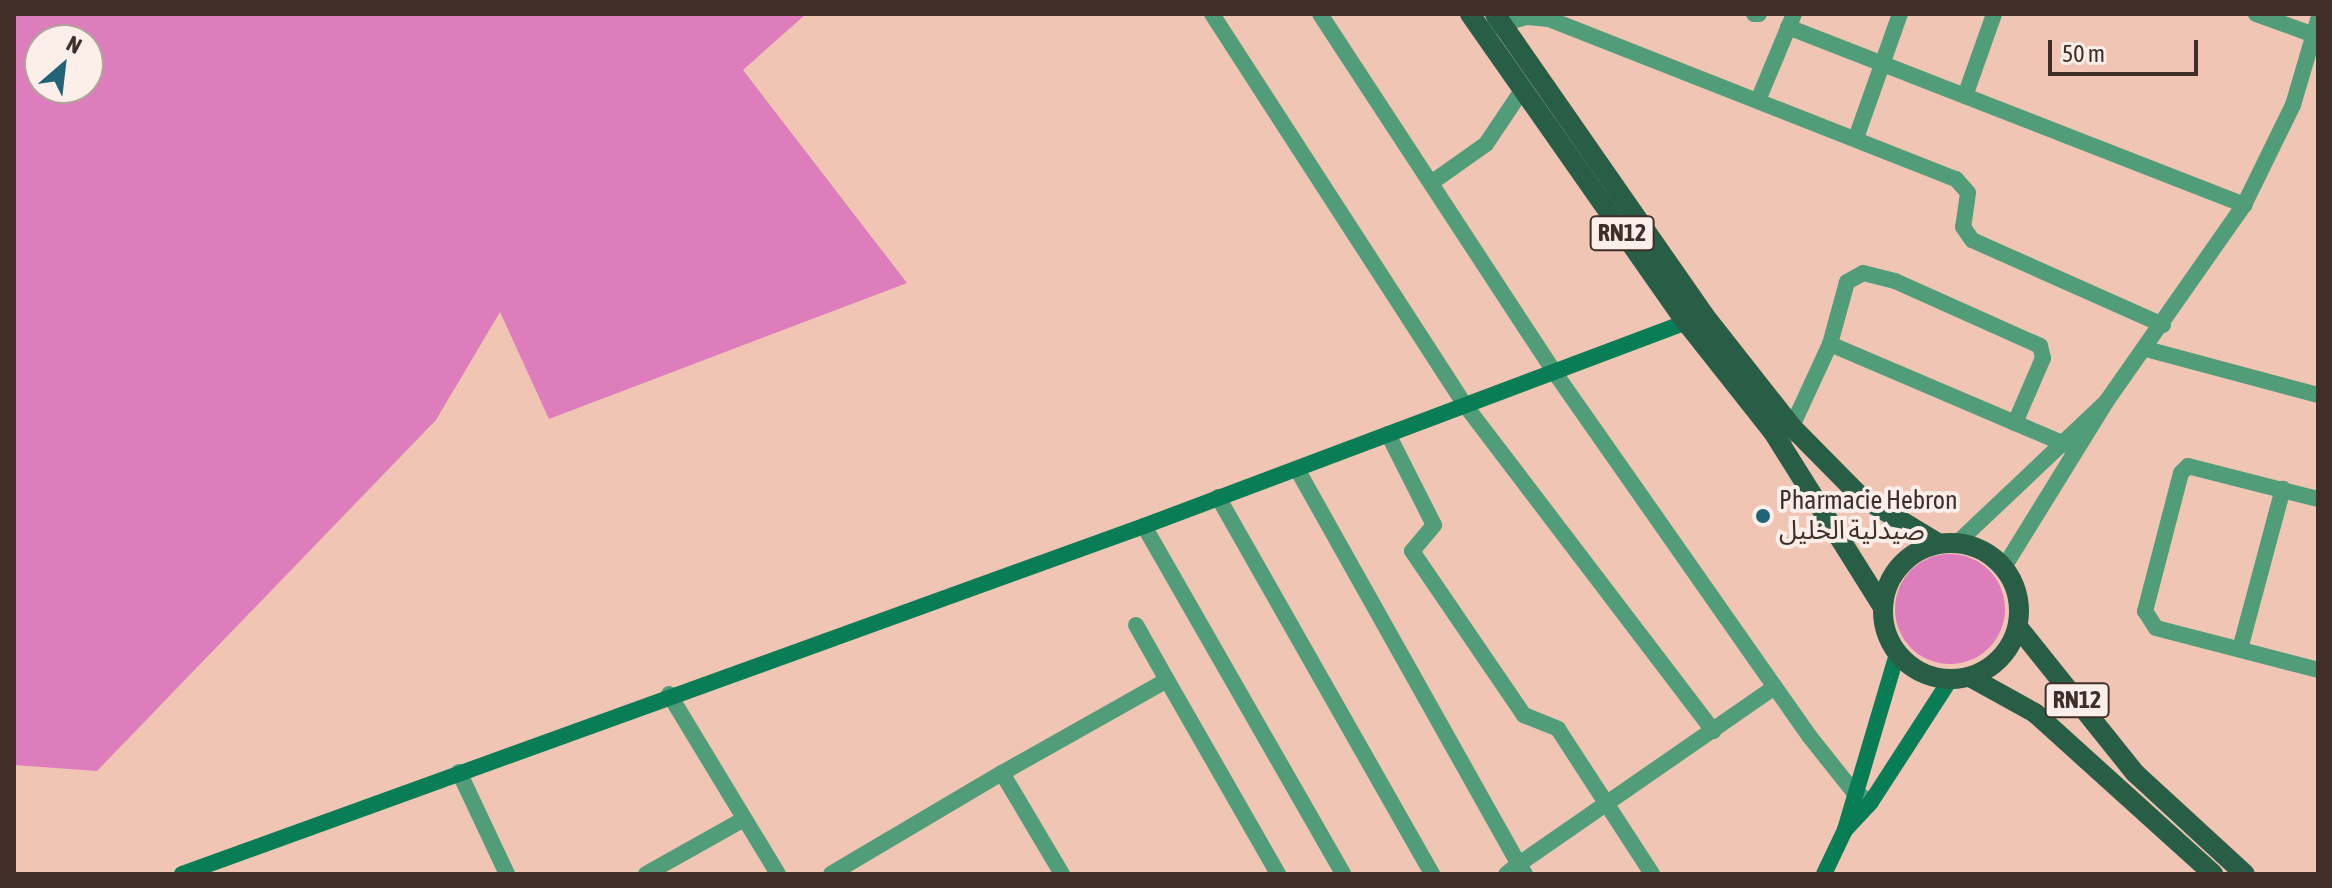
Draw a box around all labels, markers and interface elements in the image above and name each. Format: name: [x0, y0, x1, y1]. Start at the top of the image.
north arrow: [24, 24, 104, 104]
scale bar: [2052, 24, 2202, 74]
text: N: [62, 30, 86, 59]
text: 50 m: [2062, 40, 2105, 67]
road number: RN12: [1588, 213, 1656, 253]
place label: Pharmacie Hebron صيدلية الخليل: [1779, 485, 1958, 546]
marker: Pharmacie Hebron صيدلية الخليل: [1754, 507, 1772, 525]
road number: RN12: [2043, 680, 2111, 720]

